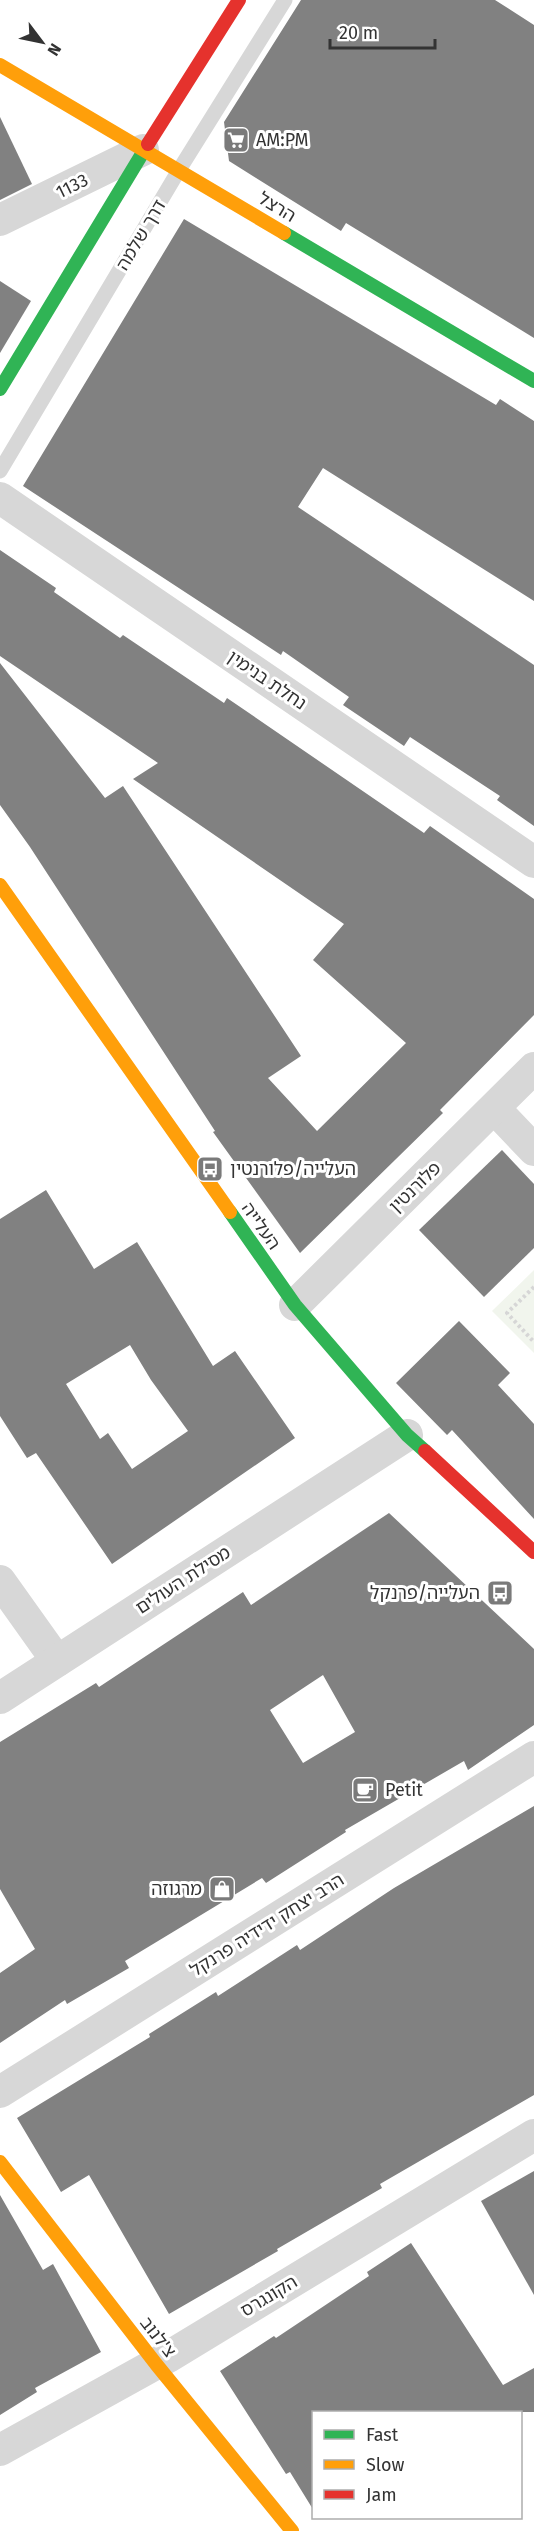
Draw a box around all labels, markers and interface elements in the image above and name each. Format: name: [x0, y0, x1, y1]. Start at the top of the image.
north arrow: [12, 12, 72, 72]
scale bar: [330, 12, 435, 50]
text: 20 m: [339, 22, 378, 44]
text: N: [43, 40, 65, 59]
supermarket icon: AM:PM: [221, 125, 251, 155]
place label: AM:PM: [256, 129, 309, 151]
street label: 1133: [52, 169, 92, 203]
street label: הרצל: [254, 187, 300, 227]
street label: דרך שלמה: [111, 195, 171, 274]
street label: נחלת בנימין: [223, 646, 311, 714]
bus stop icon: העלייה/פלורנטין: [195, 1154, 225, 1184]
street label: פלורנטין: [384, 1157, 446, 1217]
place label: העלייה/פלורנטין: [230, 1158, 356, 1180]
street label: העלייה: [237, 1198, 285, 1254]
street label: מסילת העולים: [131, 1541, 235, 1619]
bus stop icon: העלייה/פרנקל: [485, 1578, 515, 1608]
place label: העלייה/פרנקל: [370, 1582, 480, 1604]
cafe icon: Petit: [350, 1775, 380, 1805]
place label: Petit: [385, 1779, 423, 1801]
street label: הרב יצחק ידידיה פרנקל: [186, 1869, 348, 1981]
shop icon: מרגוזה: [207, 1874, 237, 1904]
place label: מרגוזה: [151, 1878, 202, 1900]
street label: הקונגרס: [237, 2271, 301, 2321]
street label: צ'לנוב: [135, 2312, 181, 2362]
legend: [312, 2411, 522, 2519]
text: Fast: [366, 2424, 399, 2446]
text: Slow: [366, 2454, 405, 2476]
text: Jam: [366, 2484, 397, 2506]

